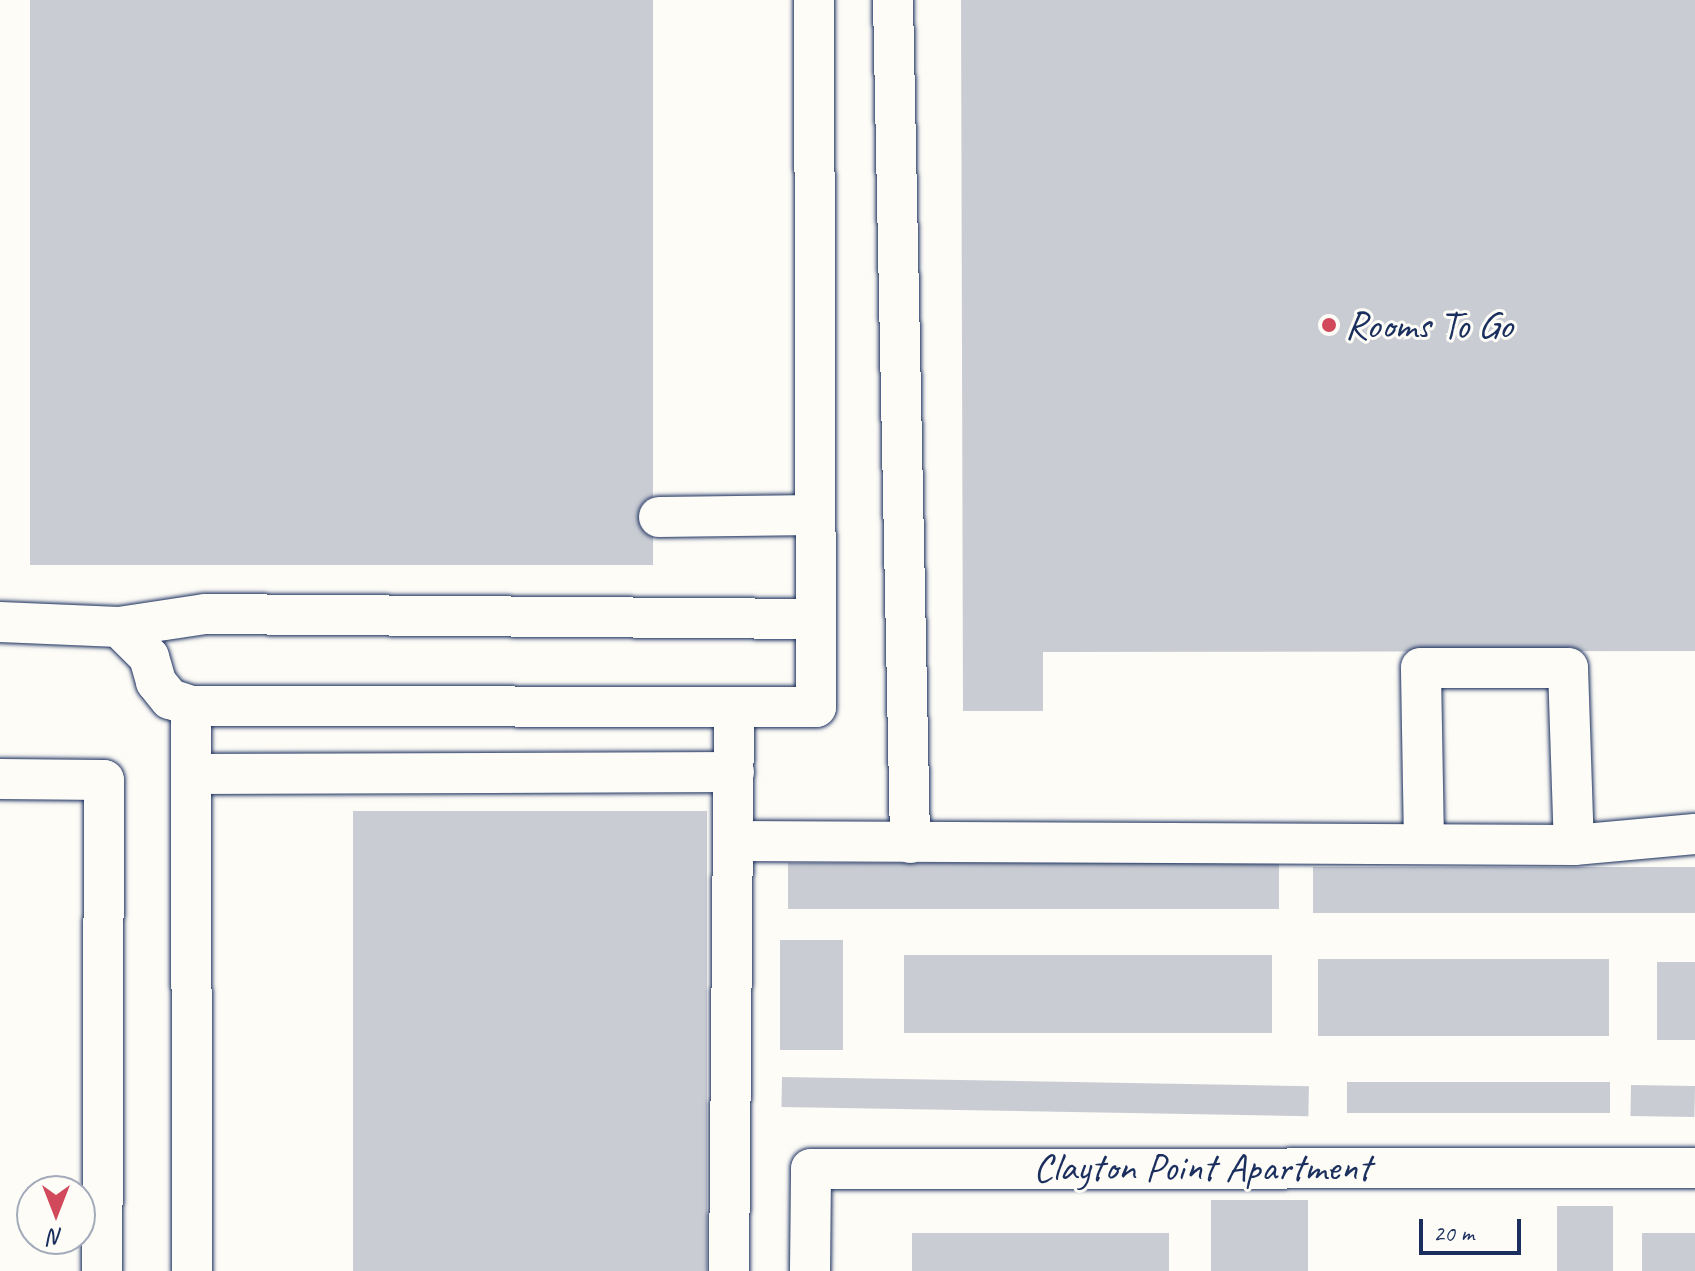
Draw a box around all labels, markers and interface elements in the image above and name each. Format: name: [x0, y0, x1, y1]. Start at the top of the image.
place label: Rooms To Go: [1345, 301, 1512, 349]
marker: Rooms To Go: [1320, 316, 1338, 334]
street label: Clayton Point Apartment: [1033, 1143, 1371, 1191]
north arrow: [16, 1175, 96, 1255]
scale bar: [1423, 1203, 1525, 1253]
text: 20 m: [1433, 1218, 1474, 1248]
text: N: [49, 1223, 63, 1251]

